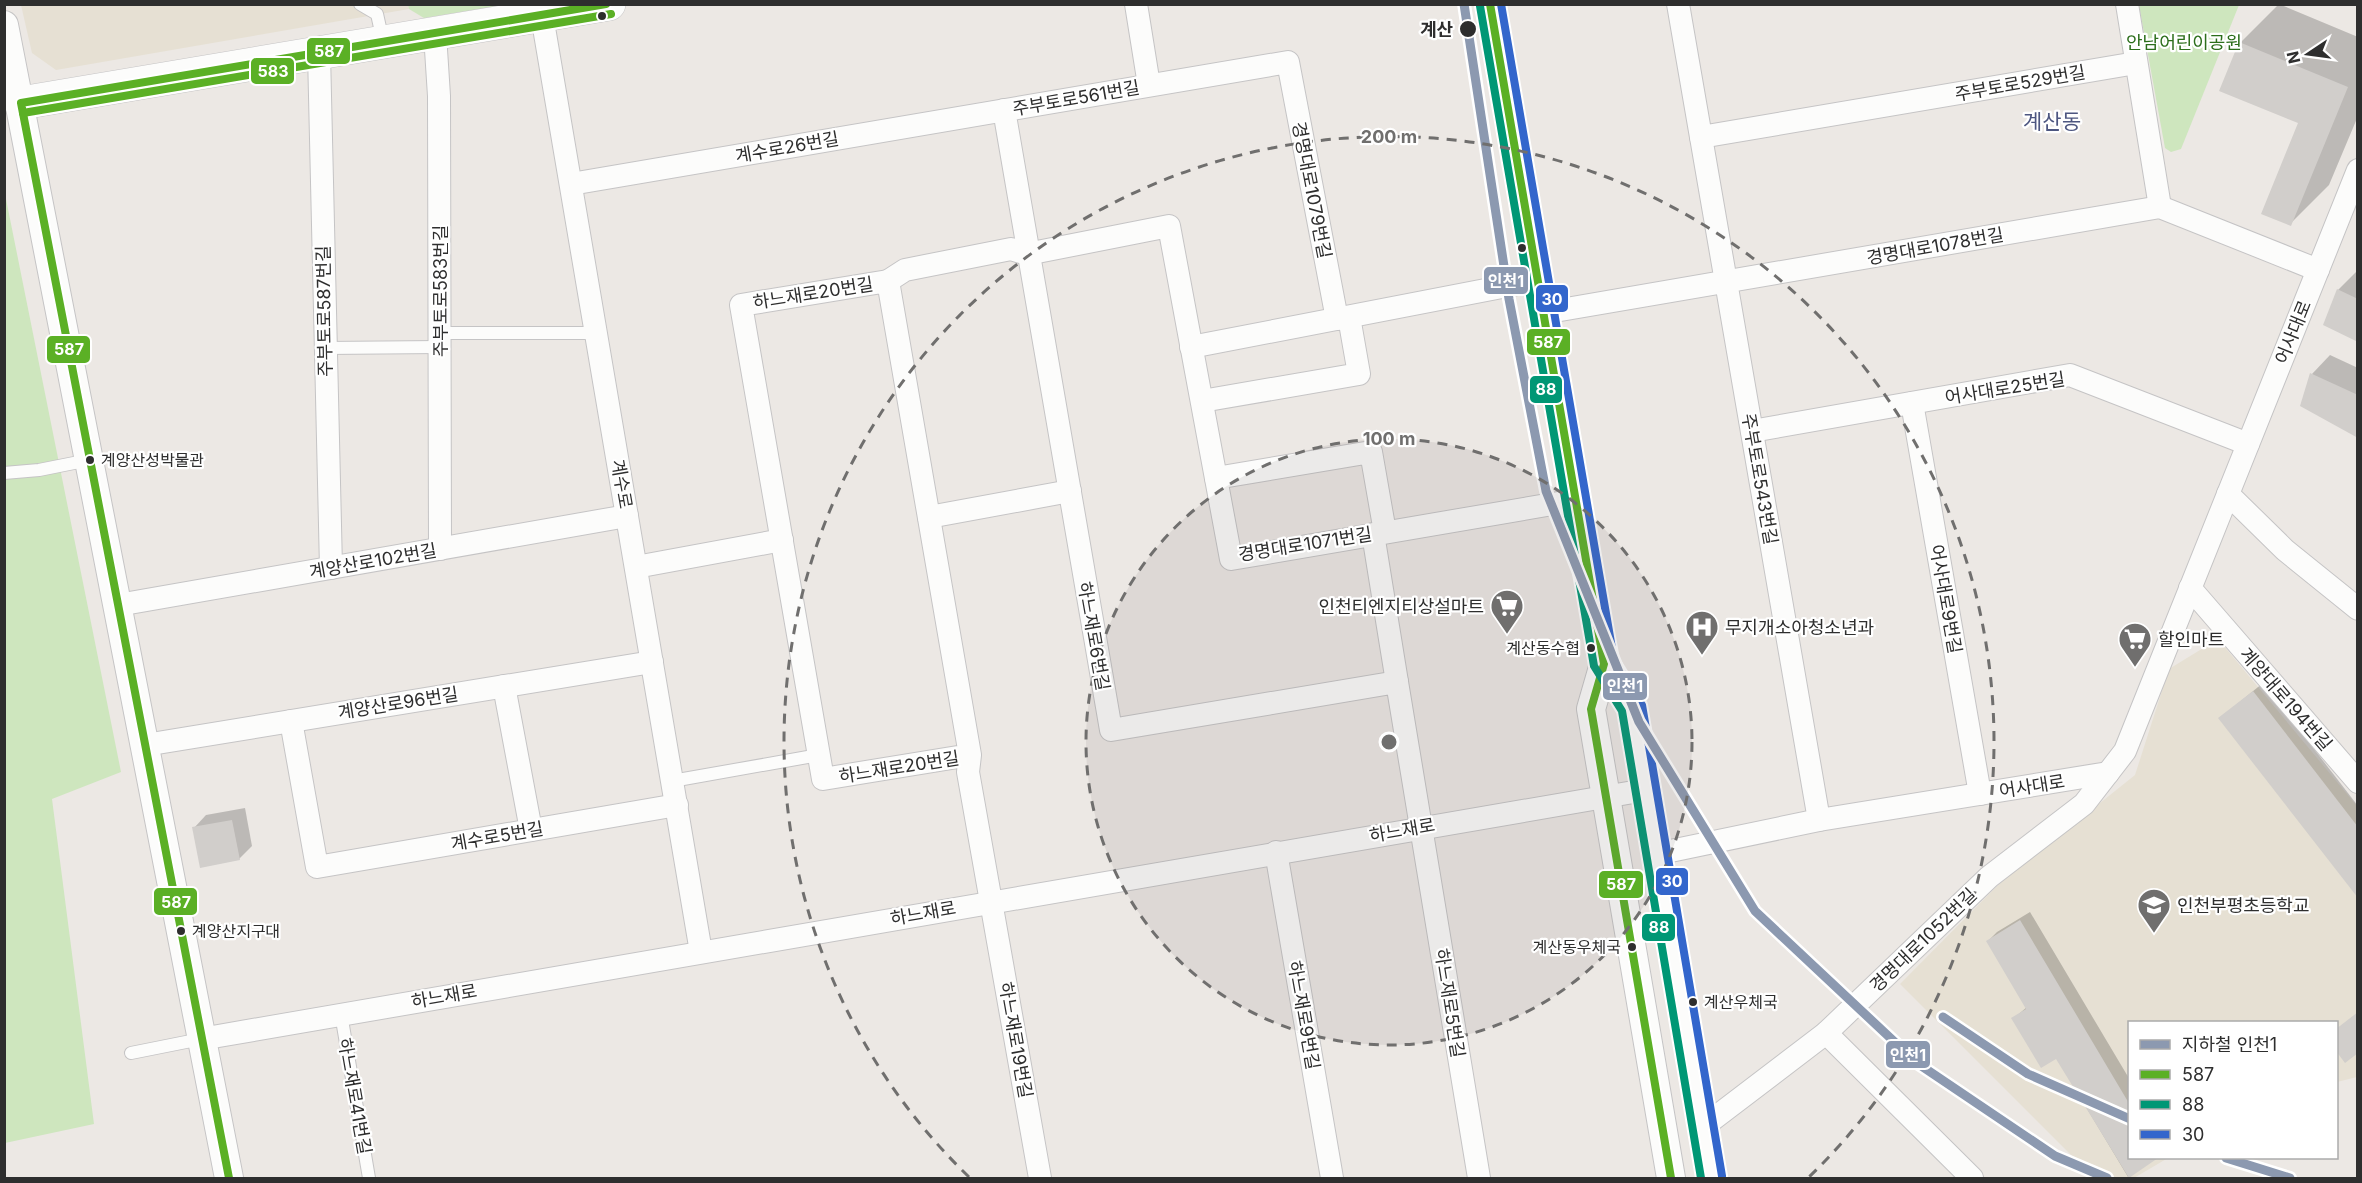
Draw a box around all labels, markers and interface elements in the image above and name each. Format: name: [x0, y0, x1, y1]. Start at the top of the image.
unlabelled marker: [596, 10, 608, 22]
place label: 계산: [1420, 19, 1453, 40]
marker: 계산: [1458, 19, 1478, 39]
north arrow: [2278, 24, 2338, 84]
park label: 안남어린이공원: [2126, 32, 2242, 53]
line badge: 587: [306, 37, 351, 65]
text: 587: [314, 41, 344, 61]
text: N: [2282, 49, 2305, 66]
line badge: 583: [250, 57, 295, 85]
text: 583: [258, 61, 288, 81]
street label: 주부토로529번길: [1953, 61, 2087, 105]
street label: 주부토로561번길: [1011, 76, 1141, 120]
district label: 계산동: [2023, 109, 2081, 134]
street label: 경명대로1079번길: [1288, 120, 1336, 260]
text: 200 m: [1361, 126, 1417, 147]
street label: 계수로26번길: [733, 128, 841, 166]
street label: 경명대로1078번길: [1865, 224, 2005, 268]
street label: 주부토로583번길: [430, 225, 451, 357]
unlabelled marker: [1516, 242, 1528, 254]
street label: 주부토로587번길: [312, 245, 336, 377]
line badge: 인천1: [1483, 266, 1529, 295]
text: 인천1: [1488, 271, 1524, 291]
street label: 하느재로20번길: [751, 273, 875, 313]
line badge: 30: [1535, 284, 1569, 313]
text: 30: [1541, 289, 1563, 309]
street label: 어사대로: [2271, 297, 2315, 367]
line badge: 587: [1526, 328, 1571, 356]
text: 587: [1533, 332, 1563, 352]
line badge: 587: [46, 335, 91, 364]
text: 587: [54, 339, 84, 359]
street label: 어사대로25번길: [1943, 368, 2067, 408]
line badge: 88: [1529, 375, 1563, 404]
text: 88: [1536, 379, 1556, 399]
street label: 주부토로543번길: [1738, 412, 1782, 546]
text: 100 m: [1363, 428, 1415, 449]
place label: 계양산성박물관: [101, 450, 204, 470]
marker: 계양산성박물관: [84, 454, 96, 466]
street label: 계수로: [607, 458, 637, 510]
street label: 경명대로1071번길: [1237, 523, 1373, 565]
street label: 계양산로102번길: [308, 539, 438, 583]
street label: 어사대로9번길: [1926, 543, 1966, 655]
street label: 하느재로6번길: [1074, 580, 1114, 692]
supermarket icon: 인천티엔지티상설마트: [1489, 588, 1525, 635]
place label: 인천티엔지티상설마트: [1318, 596, 1484, 617]
hospital icon: 무지개소아청소년과: [1684, 609, 1720, 656]
place label: 무지개소아청소년과: [1725, 617, 1874, 638]
supermarket icon: 할인마트: [2117, 621, 2153, 668]
place label: 할인마트: [2158, 629, 2224, 650]
place label: 계산동수협: [1506, 638, 1580, 658]
marker: 계산동수협: [1585, 642, 1597, 654]
street label: 계양대로194번길: [2236, 643, 2336, 755]
line badge: 인천1: [1602, 672, 1648, 701]
text: 인천1: [1607, 676, 1643, 696]
street label: 계양산로96번길: [336, 683, 460, 723]
centre of rings: [1379, 732, 1399, 752]
street label: 하느재로20번길: [837, 747, 961, 787]
street label: 어사대로: [1998, 770, 2066, 802]
street label: 하느재로: [1368, 814, 1436, 846]
street label: 계수로5번길: [449, 818, 545, 854]
line badge: 30: [1655, 867, 1689, 896]
line badge: 587: [1598, 870, 1644, 899]
text: 30: [1661, 871, 1683, 891]
text: 587: [1606, 874, 1636, 894]
street label: 경명대로1052번길: [1865, 884, 1981, 996]
line badge: 587: [153, 887, 198, 916]
school or university icon: 인천부평초등학교: [2136, 887, 2172, 934]
text: 587: [161, 892, 191, 912]
place label: 인천부평초등학교: [2177, 895, 2309, 916]
street label: 하느재로: [889, 897, 957, 929]
line badge: 88: [1641, 913, 1676, 942]
text: 88: [1649, 917, 1669, 937]
place label: 계양산지구대: [192, 921, 280, 941]
marker: 계양산지구대: [175, 925, 187, 937]
place label: 계산동우체국: [1533, 937, 1621, 957]
marker: 계산동우체국: [1626, 941, 1638, 953]
street label: 하느재로5번길: [1431, 947, 1469, 1059]
street label: 하느재로9번길: [1284, 959, 1324, 1071]
street label: 하느재로: [410, 980, 478, 1012]
street label: 하느재로19번길: [995, 980, 1037, 1100]
place label: 계산우체국: [1704, 992, 1778, 1012]
marker: 계산우체국: [1687, 996, 1699, 1008]
legend: [2128, 1021, 2338, 1159]
text: 지하철 인천1: [2182, 1034, 2277, 1055]
street label: 하느재로41번길: [334, 1036, 376, 1156]
line badge: 인천1: [1885, 1040, 1931, 1069]
text: 인천1: [1890, 1045, 1926, 1065]
text: 587: [2182, 1064, 2214, 1085]
text: 88: [2182, 1094, 2204, 1115]
text: 30: [2182, 1124, 2204, 1145]

